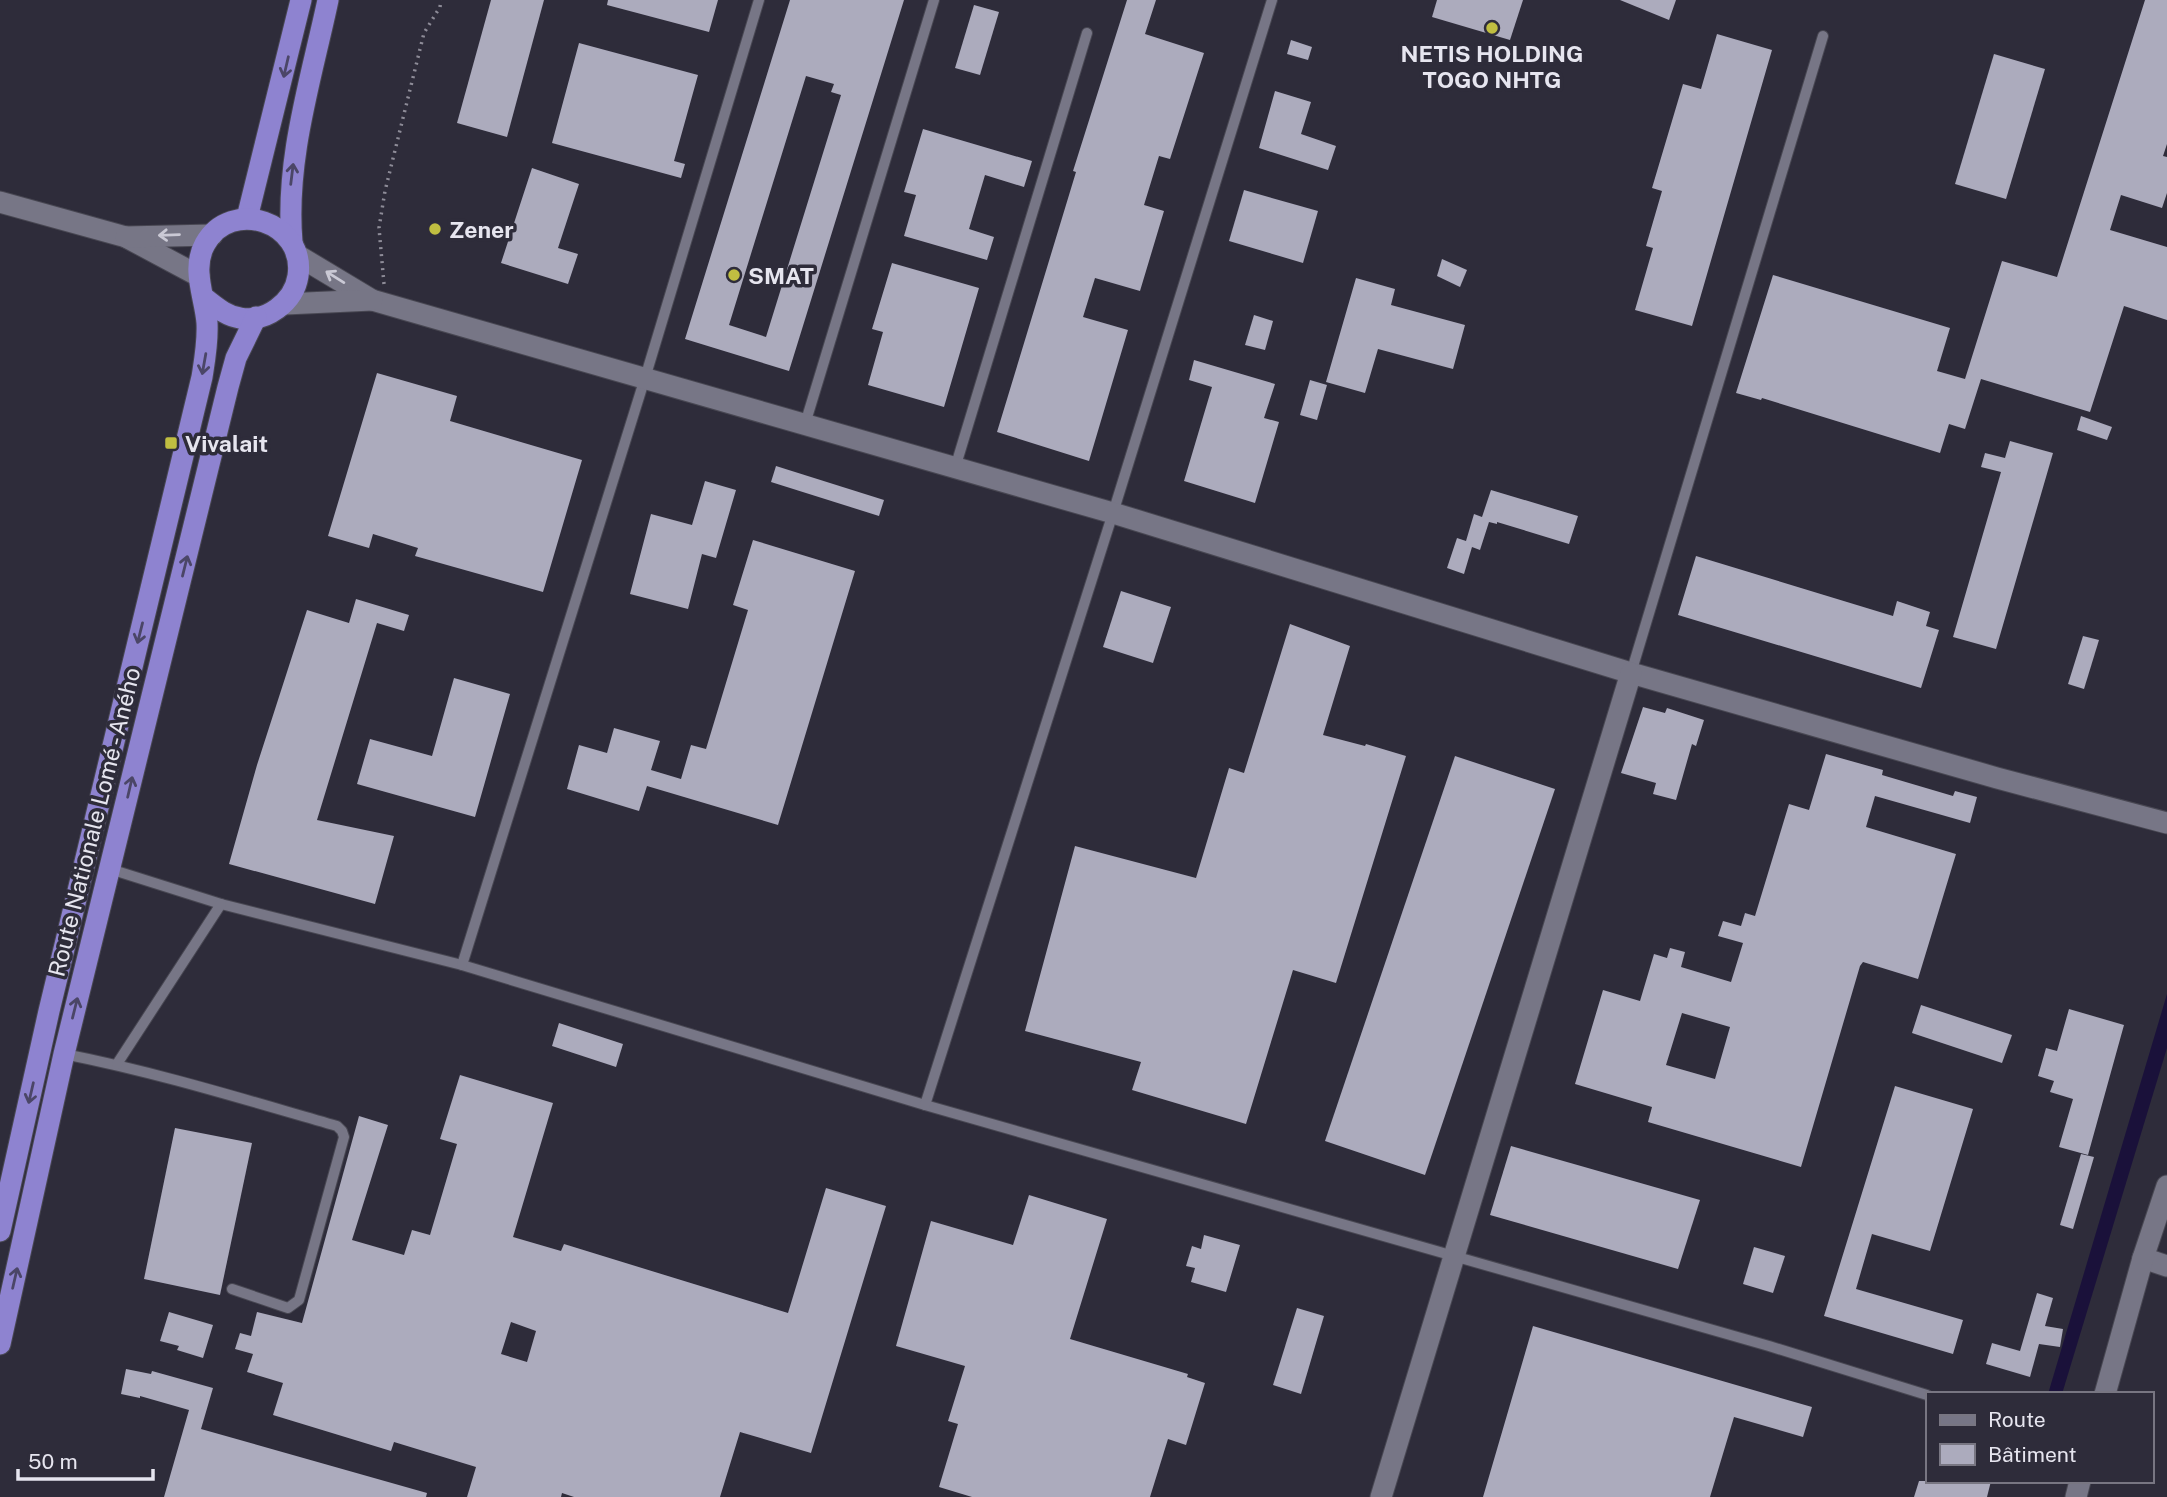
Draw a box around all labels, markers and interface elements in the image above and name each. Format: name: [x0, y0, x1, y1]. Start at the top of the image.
marker: NETIS HOLDING TOGO NHTG: [1484, 20, 1500, 36]
place label: NETIS HOLDING TOGO NHTG: [1400, 40, 1584, 93]
one-way arrow: [279, 55, 292, 77]
one-way arrow: [285, 163, 298, 186]
place label: Zener: [449, 216, 514, 243]
marker: Zener: [427, 221, 443, 237]
one-way arrow: [158, 228, 181, 241]
place label: SMAT: [748, 262, 814, 289]
marker: SMAT: [726, 267, 742, 283]
one-way arrow: [325, 270, 345, 284]
one-way arrow: [197, 352, 210, 375]
place label: Vivalait: [185, 430, 268, 457]
marker: Vivalait: [163, 435, 179, 451]
one-way arrow: [179, 556, 192, 578]
one-way arrow: [133, 621, 146, 644]
street label: Route Nationale Lomé - Aného: [42, 665, 146, 979]
one-way arrow: [123, 776, 137, 799]
one-way arrow: [69, 997, 82, 1020]
one-way arrow: [23, 1081, 37, 1104]
one-way arrow: [8, 1267, 22, 1290]
legend: [1926, 1392, 2153, 1483]
text: Route: [1988, 1407, 2046, 1432]
scale bar: [18, 1438, 152, 1482]
text: Bâtiment: [1988, 1442, 2077, 1467]
text: 50 m: [28, 1449, 78, 1474]

